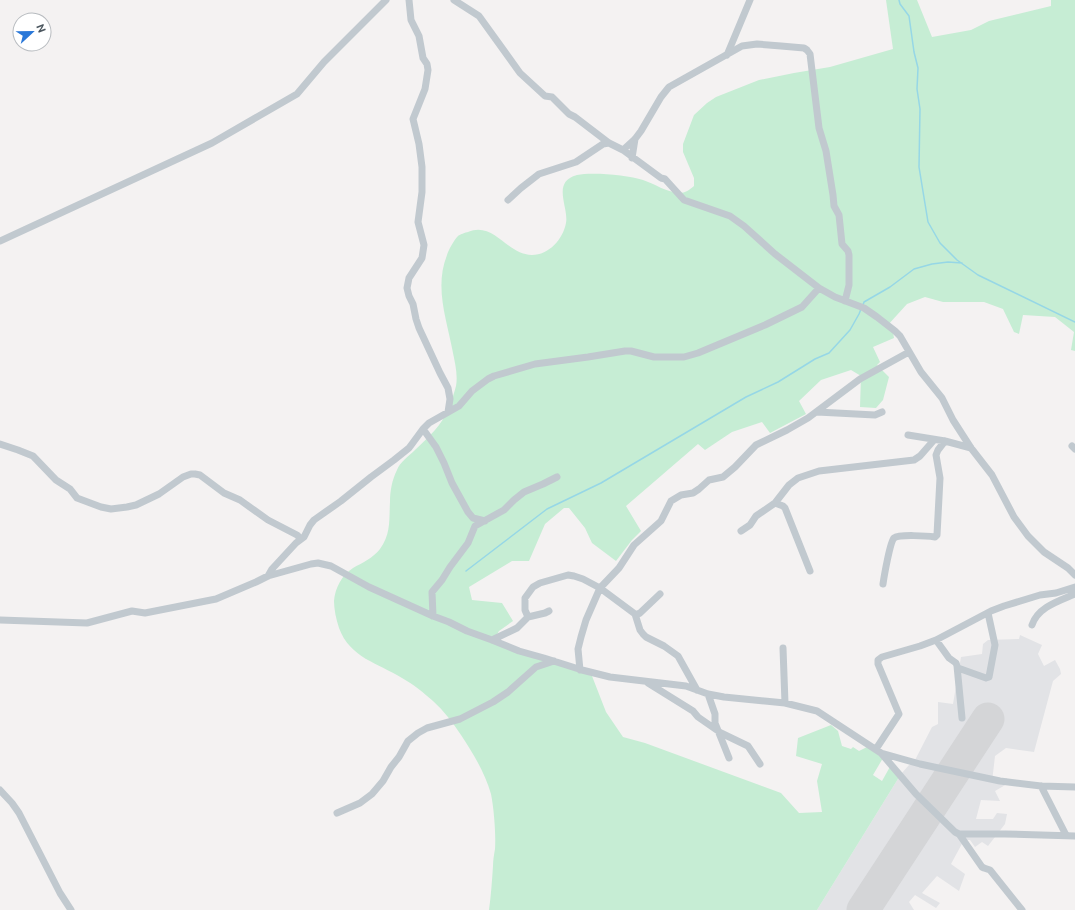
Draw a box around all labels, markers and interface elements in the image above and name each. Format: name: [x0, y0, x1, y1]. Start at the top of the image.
north arrow: [12, 12, 52, 52]
text: N: [34, 22, 48, 34]

